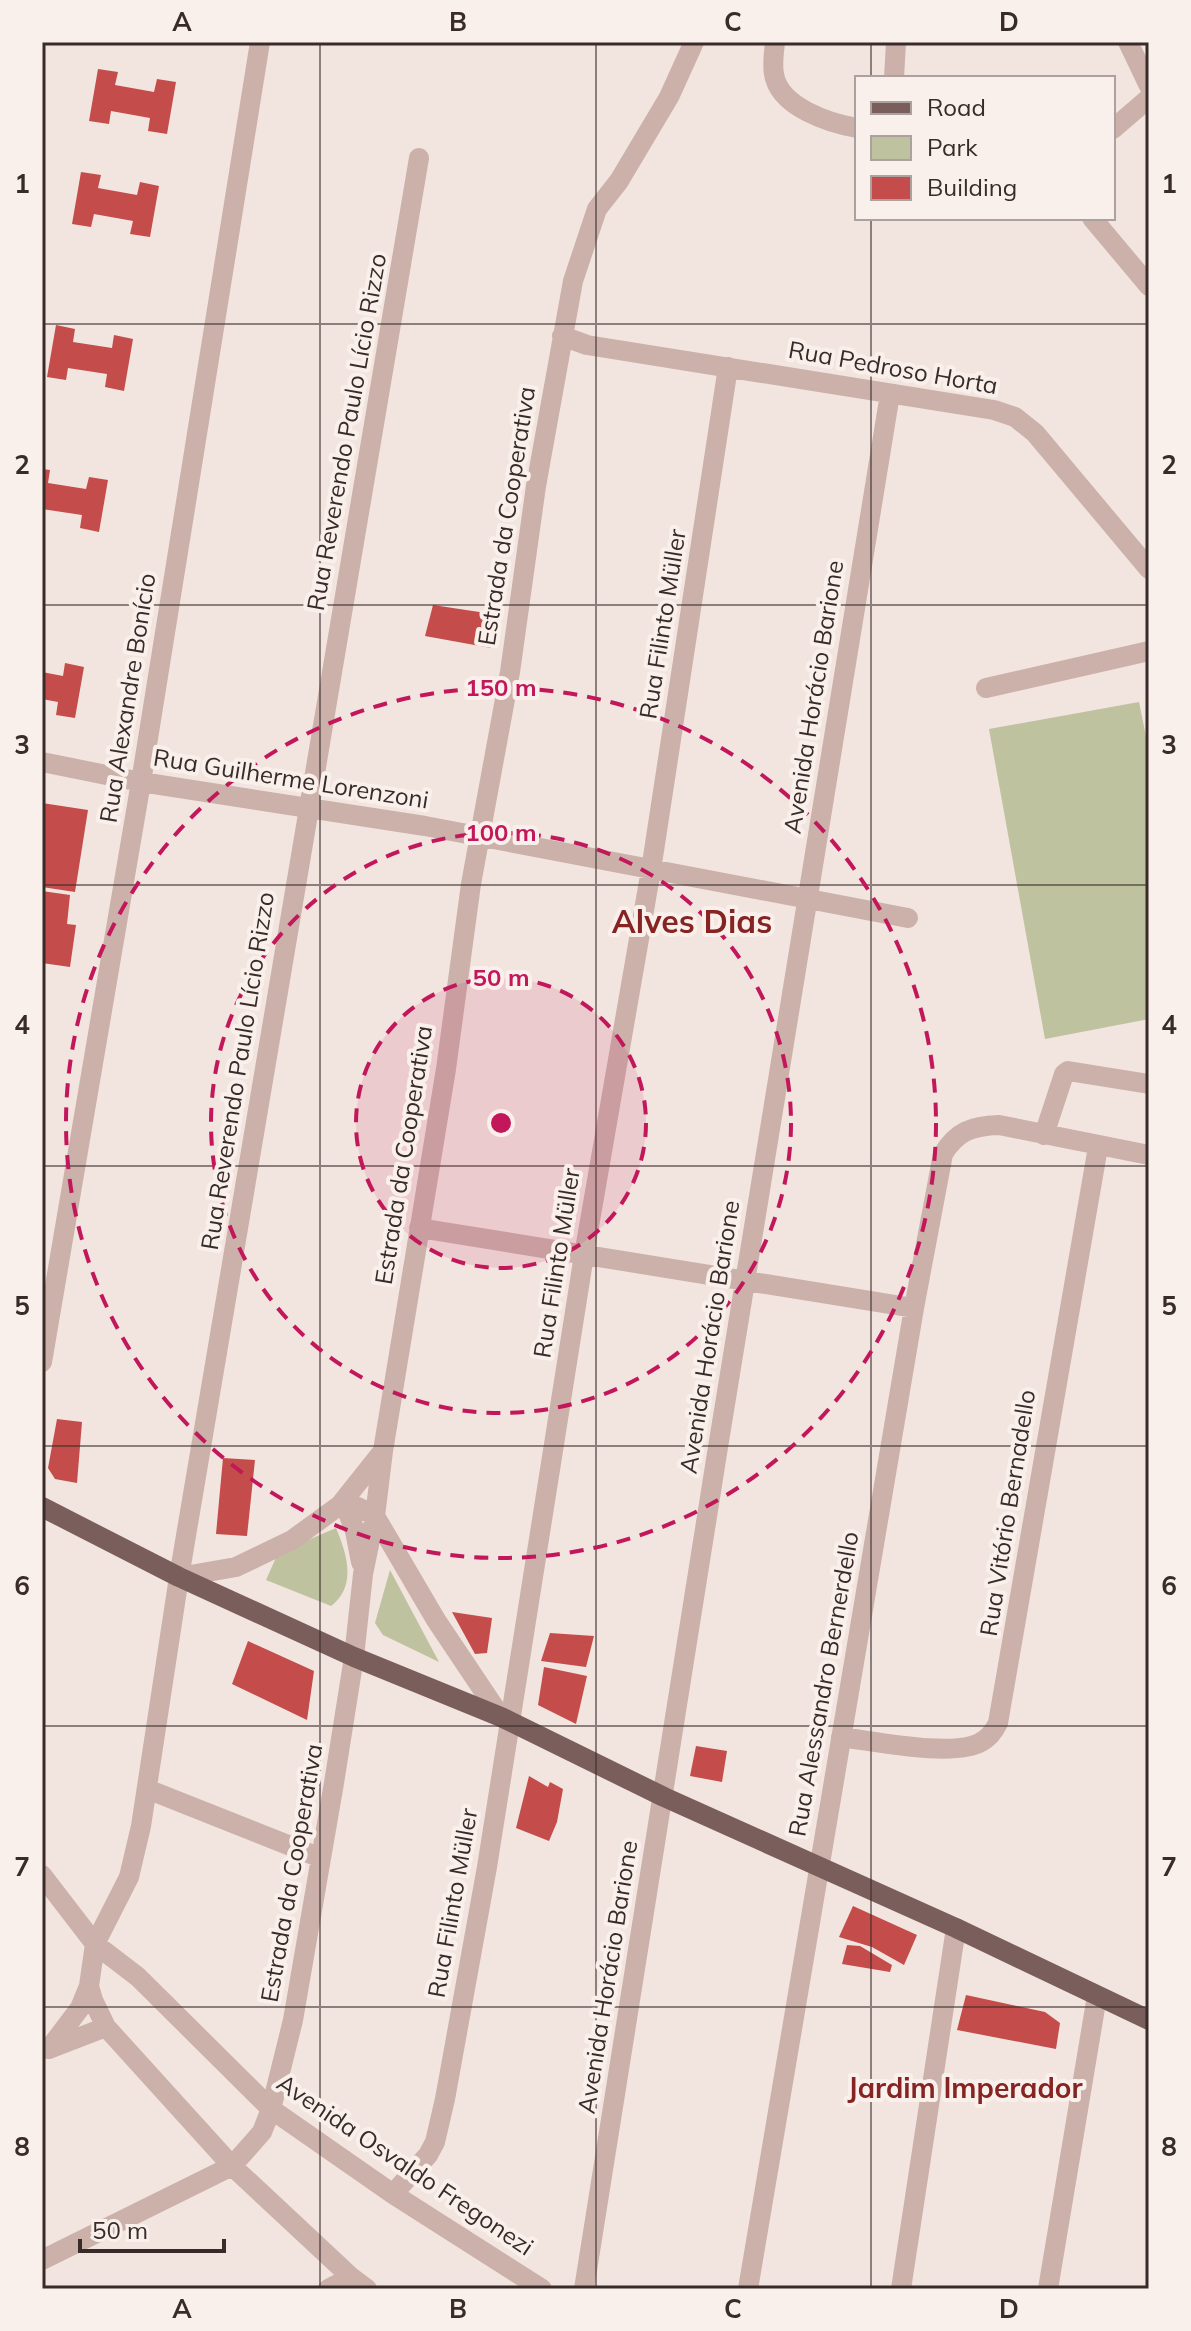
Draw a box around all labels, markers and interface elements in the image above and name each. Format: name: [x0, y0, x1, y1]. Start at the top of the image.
text: A: [172, 5, 192, 38]
text: B: [449, 5, 467, 38]
text: C: [724, 5, 742, 38]
text: D: [999, 5, 1019, 38]
legend: [855, 76, 1115, 220]
text: Road: [927, 92, 986, 122]
text: Park: [927, 132, 978, 162]
text: 1: [14, 167, 30, 200]
text: 1: [1161, 167, 1177, 200]
text: Building: [927, 172, 1017, 202]
street label: Rua Reverendo Paulo Lício Rizzo: [300, 251, 392, 613]
street label: Rua Pedroso Horta: [786, 334, 1000, 400]
street label: Estrada da Cooperativa: [471, 384, 541, 647]
text: 2: [14, 448, 30, 481]
text: 2: [1161, 448, 1177, 481]
street label: Rua Filinto Müller: [632, 527, 692, 721]
street label: Avenida Horácio Barione: [777, 558, 849, 836]
street label: Rua Alexandre Bonício: [92, 571, 162, 825]
text: 150 m: [465, 672, 537, 702]
text: 3: [14, 728, 30, 761]
text: 3: [1161, 728, 1177, 761]
street label: Rua Guilherme Lorenzoni: [151, 741, 431, 815]
text: 100 m: [465, 817, 537, 847]
street label: Rua Reverendo Paulo Lício Rizzo: [194, 890, 280, 1252]
district label: Alves Dias: [612, 901, 772, 941]
text: 50 m: [473, 962, 529, 992]
text: 4: [14, 1008, 30, 1041]
text: 4: [1161, 1008, 1177, 1041]
street label: Estrada da Cooperativa: [368, 1023, 438, 1286]
centre of rings: [487, 1109, 515, 1137]
street label: Rua Filinto Müller: [526, 1166, 586, 1360]
street label: Avenida Horácio Barione: [673, 1198, 745, 1476]
text: 5: [14, 1289, 30, 1322]
text: 5: [1161, 1289, 1177, 1322]
street label: Rua Vitório Bernadello: [973, 1387, 1041, 1638]
street label: Rua Alessandro Bernerdello: [781, 1529, 865, 1839]
text: 6: [14, 1569, 30, 1602]
text: 6: [1161, 1569, 1177, 1602]
street label: Estrada da Cooperativa: [254, 1741, 329, 2004]
street label: Rua Filinto Müller: [421, 1806, 483, 2000]
street label: Avenida Horácio Barione: [571, 1838, 643, 2116]
text: 7: [14, 1850, 30, 1883]
text: 7: [1161, 1850, 1177, 1883]
street label: Avenida Osvaldo Fregonezi: [272, 2067, 540, 2261]
district label: Jardim Imperador: [848, 2070, 1082, 2105]
text: 8: [14, 2130, 30, 2163]
text: 8: [1161, 2130, 1177, 2163]
scale bar: [80, 2203, 224, 2253]
text: 50 m: [92, 2215, 148, 2245]
text: A: [172, 2292, 192, 2325]
text: B: [449, 2292, 467, 2325]
text: C: [724, 2292, 742, 2325]
text: D: [999, 2292, 1019, 2325]

